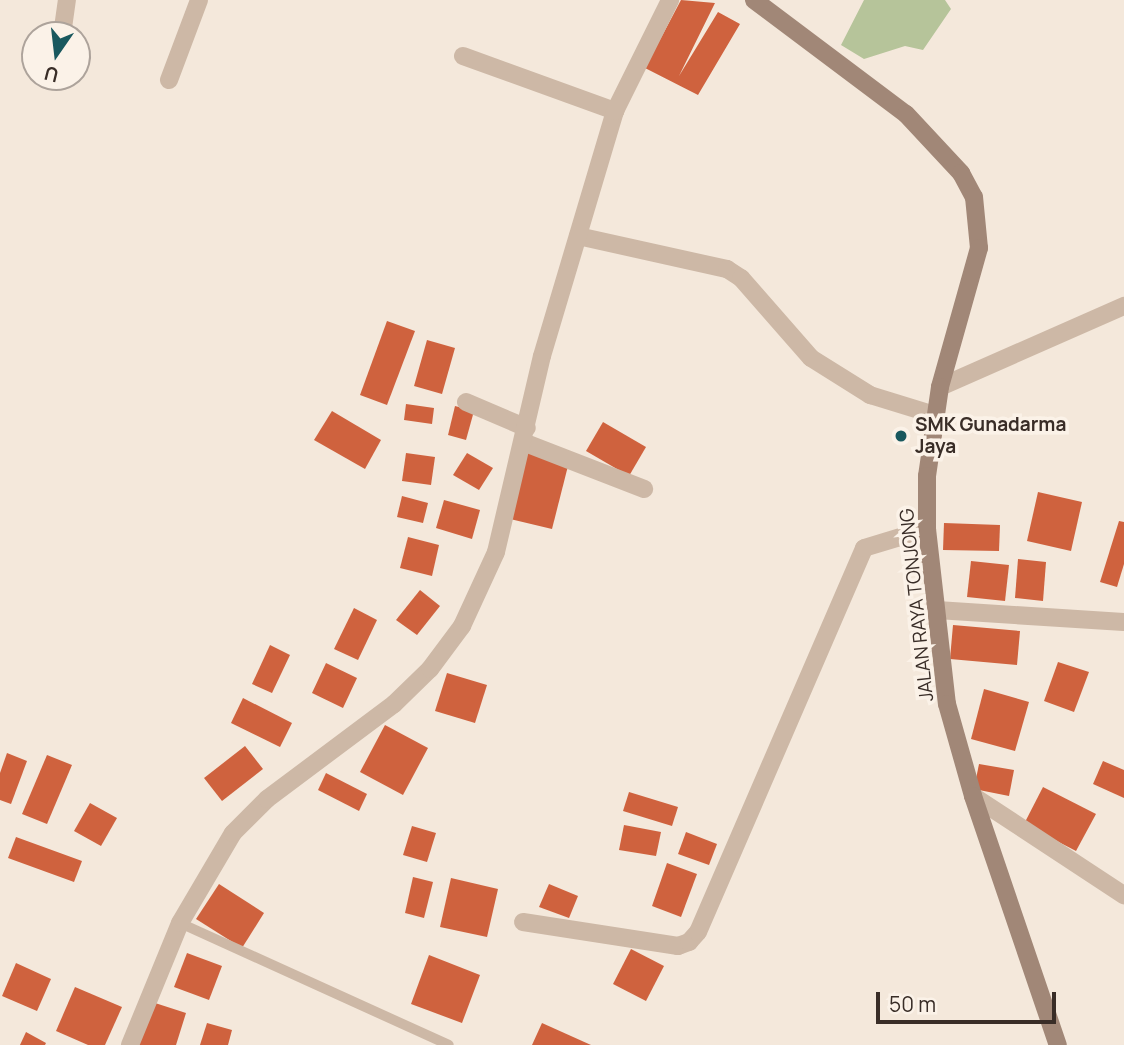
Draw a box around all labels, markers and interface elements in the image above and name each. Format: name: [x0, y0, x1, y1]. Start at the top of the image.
north arrow: [21, 21, 91, 91]
text: U: [42, 60, 61, 89]
place label: SMK Gunadarma Jaya: [915, 414, 1067, 458]
marker: SMK Gunadarma Jaya: [893, 428, 909, 444]
street label: JALAN RAYA TONJONG: [896, 507, 938, 703]
scale bar: [879, 978, 1059, 1022]
text: 50 m: [889, 990, 936, 1018]

